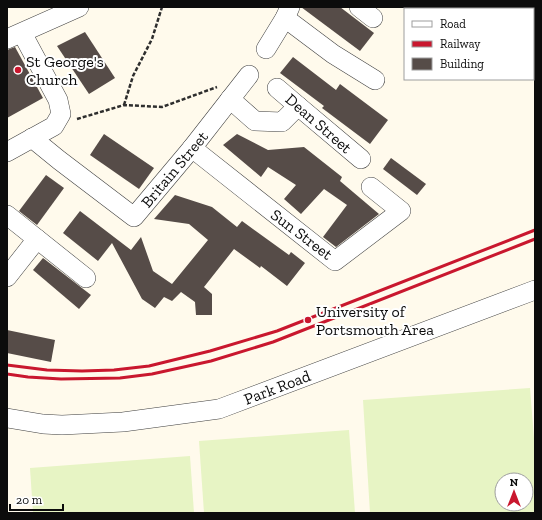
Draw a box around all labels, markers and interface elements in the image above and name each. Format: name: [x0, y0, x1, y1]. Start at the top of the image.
legend: [404, 8, 534, 80]
text: Road: [440, 17, 466, 31]
text: Railway: [440, 37, 481, 51]
place label: St George's Church: [26, 52, 104, 89]
text: Building: [440, 57, 484, 71]
marker: St George's Church: [13, 65, 23, 75]
street label: Dean Street: [282, 89, 356, 157]
street label: Britain Street: [137, 127, 212, 211]
street label: Sun Street: [267, 205, 336, 264]
place label: University of Portsmouth Area: [316, 302, 434, 339]
marker: University of Portsmouth Area: [303, 315, 313, 325]
street label: Park Road: [241, 366, 313, 409]
north arrow: [494, 472, 534, 512]
text: N: [510, 476, 519, 489]
scale bar: [10, 486, 63, 512]
text: 20 m: [16, 493, 43, 507]

